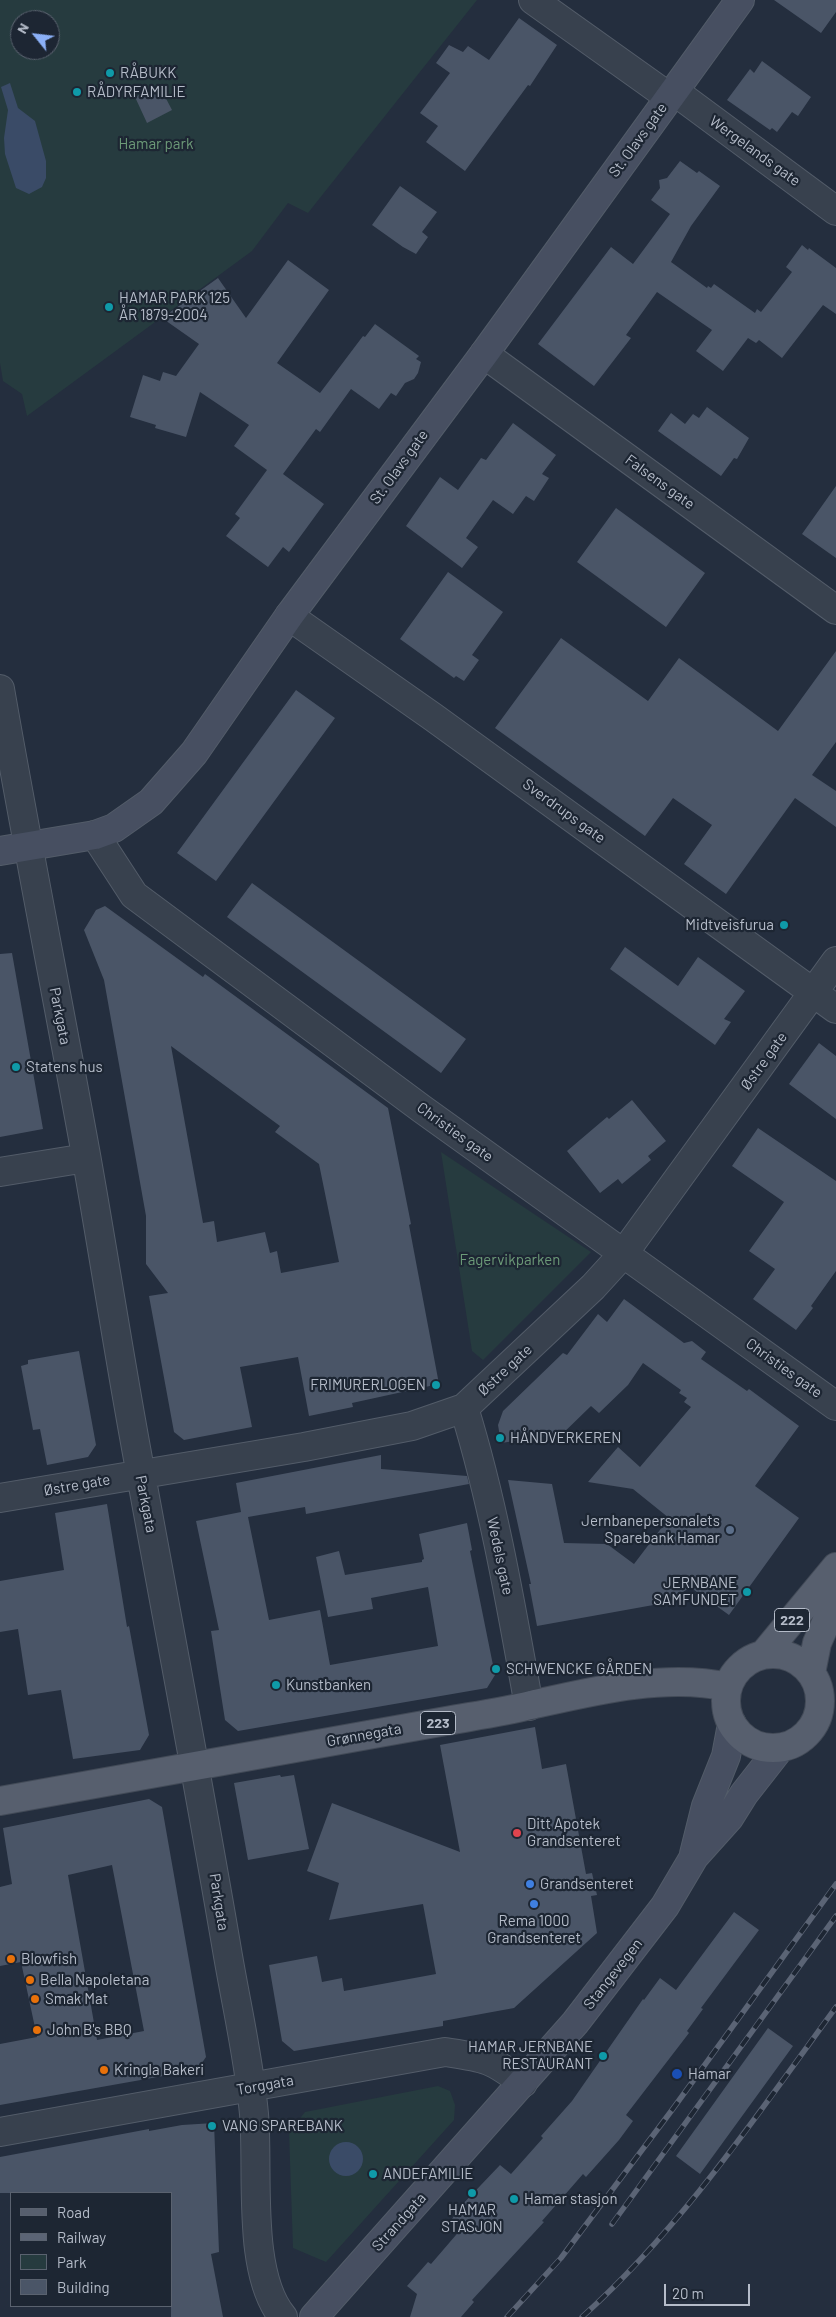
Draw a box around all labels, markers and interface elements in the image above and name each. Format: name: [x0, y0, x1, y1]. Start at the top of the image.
north arrow: [10, 10, 60, 60]
text: N: [13, 20, 32, 36]
place label: RÅBUKK: [120, 64, 176, 82]
marker: RÅBUKK: [104, 67, 116, 79]
place label: RÅDYRFAMILIE: [87, 83, 186, 101]
marker: RÅDYRFAMILIE: [71, 86, 83, 98]
street label: St. Olavs gate: [605, 99, 671, 181]
street label: Wergelands gate: [706, 112, 804, 190]
park label: Hamar park: [119, 135, 193, 153]
place label: HAMAR PARK 125 ÅR 1879-2004: [119, 289, 230, 324]
marker: HAMAR PARK 125 ÅR 1879-2004: [103, 301, 115, 313]
street label: St. Olavs gate: [366, 426, 432, 508]
street label: Falsens gate: [622, 451, 698, 513]
street label: Sverdrups gate: [519, 775, 609, 847]
place label: Midtveisfurua: [685, 916, 774, 934]
marker: Midtveisfurua: [778, 919, 790, 931]
street label: Parkgata: [46, 986, 74, 1046]
street label: Østre gate: [737, 1029, 791, 1093]
place label: Statens hus: [26, 1058, 103, 1076]
marker: Statens hus: [10, 1061, 22, 1073]
street label: Christies gate: [413, 1098, 497, 1166]
park label: Fagervikparken: [460, 1251, 560, 1269]
street label: Christies gate: [742, 1334, 826, 1402]
street label: Østre gate: [474, 1340, 536, 1400]
place label: FRIMURERLOGEN: [310, 1376, 426, 1394]
marker: FRIMURERLOGEN: [430, 1379, 442, 1391]
place label: HÅNDVERKEREN: [510, 1429, 621, 1447]
marker: HÅNDVERKEREN: [494, 1432, 506, 1444]
street label: Østre gate: [42, 1470, 112, 1500]
street label: Parkgata: [132, 1474, 160, 1534]
place label: Jernbanepersonalets Sparebank Hamar: [581, 1512, 720, 1547]
street label: Wedels gate: [483, 1515, 517, 1597]
marker: Jernbanepersonalets Sparebank Hamar: [724, 1524, 736, 1536]
place label: JERNBANE SAMFUNDET: [653, 1574, 737, 1609]
marker: JERNBANE SAMFUNDET: [741, 1586, 753, 1598]
road number: 222: [774, 1608, 810, 1632]
place label: SCHWENCKE GÅRDEN: [506, 1660, 652, 1678]
marker: SCHWENCKE GÅRDEN: [490, 1663, 502, 1675]
place label: Kunstbanken: [286, 1676, 371, 1694]
marker: Kunstbanken: [270, 1679, 282, 1691]
road number: 223: [420, 1712, 456, 1735]
street label: Grønnegata: [325, 1720, 403, 1750]
place label: Ditt Apotek Grandsenteret: [527, 1815, 621, 1850]
marker: Ditt Apotek Grandsenteret: [511, 1827, 523, 1839]
street label: Parkgata: [206, 1872, 232, 1932]
place label: Grandsenteret: [540, 1875, 634, 1893]
marker: Grandsenteret: [524, 1878, 536, 1890]
marker: Rema 1000 Grandsenteret: [528, 1898, 540, 1910]
place label: Rema 1000 Grandsenteret: [487, 1912, 581, 1947]
street label: Stangevegen: [580, 1935, 646, 2013]
place label: Blowfish: [21, 1950, 77, 1968]
marker: Blowfish: [5, 1953, 17, 1965]
place label: Bella Napoletana: [40, 1971, 149, 1989]
marker: Bella Napoletana: [24, 1974, 36, 1986]
place label: Smak Mat: [45, 1990, 108, 2008]
marker: Smak Mat: [29, 1993, 41, 2005]
place label: John B's BBQ: [47, 2021, 132, 2039]
marker: John B's BBQ: [31, 2024, 43, 2036]
place label: HAMAR JERNBANE RESTAURANT: [468, 2038, 593, 2073]
marker: HAMAR JERNBANE RESTAURANT: [597, 2050, 609, 2062]
place label: Kringla Bakeri: [114, 2061, 204, 2079]
marker: Kringla Bakeri: [98, 2064, 110, 2076]
place label: Hamar: [688, 2065, 731, 2083]
marker: Hamar: [670, 2067, 684, 2081]
street label: Torggata: [235, 2071, 295, 2099]
place label: VANG SPAREBANK: [222, 2117, 343, 2135]
marker: VANG SPAREBANK: [206, 2120, 218, 2132]
place label: ANDEFAMILIE: [383, 2165, 473, 2183]
marker: ANDEFAMILIE: [367, 2168, 379, 2180]
marker: HAMAR STASJON: [466, 2187, 478, 2199]
street label: Strandgata: [368, 2189, 430, 2255]
place label: Hamar stasjon: [524, 2190, 617, 2208]
legend: [10, 2192, 172, 2307]
marker: Hamar stasjon: [508, 2193, 520, 2205]
place label: HAMAR STASJON: [441, 2201, 503, 2236]
text: Road: [57, 2203, 90, 2221]
text: Railway: [57, 2228, 106, 2246]
text: Park: [57, 2253, 86, 2271]
scale bar: [666, 2274, 752, 2306]
text: Building: [57, 2278, 110, 2296]
text: 20 m: [672, 2284, 704, 2302]

